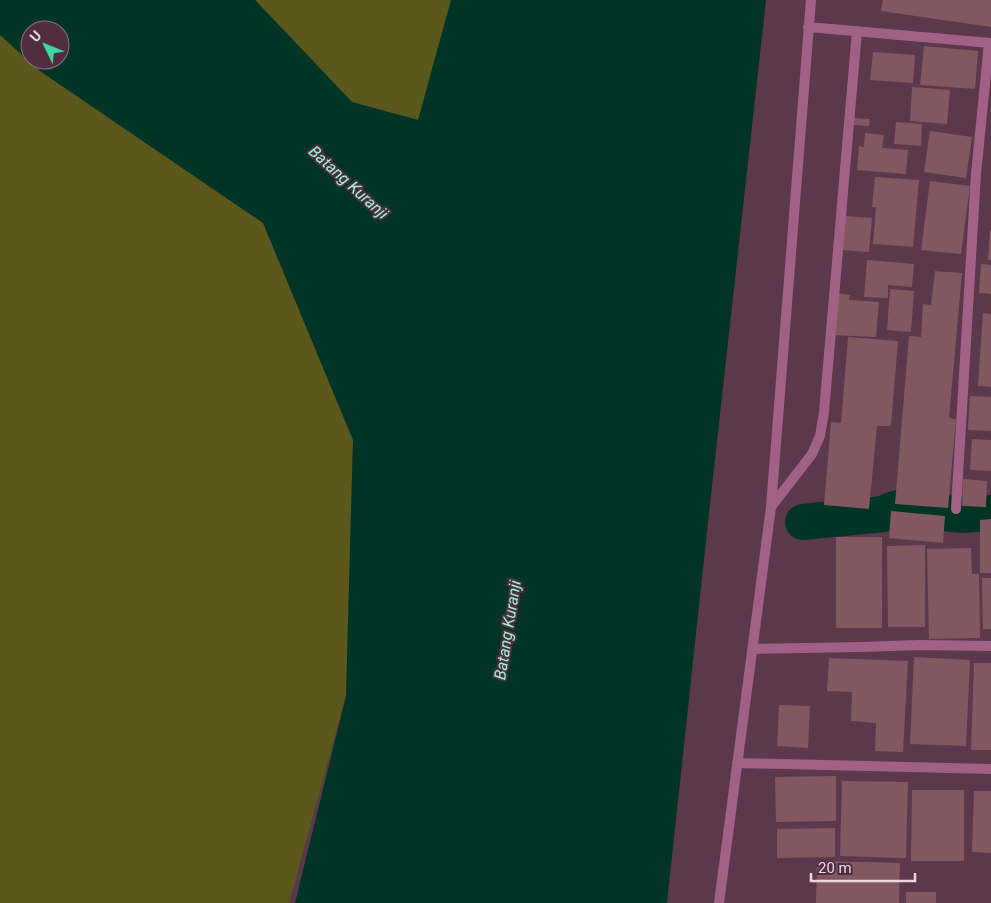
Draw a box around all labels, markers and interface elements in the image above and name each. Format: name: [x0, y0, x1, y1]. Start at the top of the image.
north arrow: [20, 20, 70, 70]
text: U: [26, 27, 44, 45]
water label: Batang Kuranji: [305, 142, 392, 223]
water label: Batang Kuranji: [490, 579, 525, 681]
scale bar: [811, 850, 915, 882]
text: 20 m: [818, 859, 852, 877]

